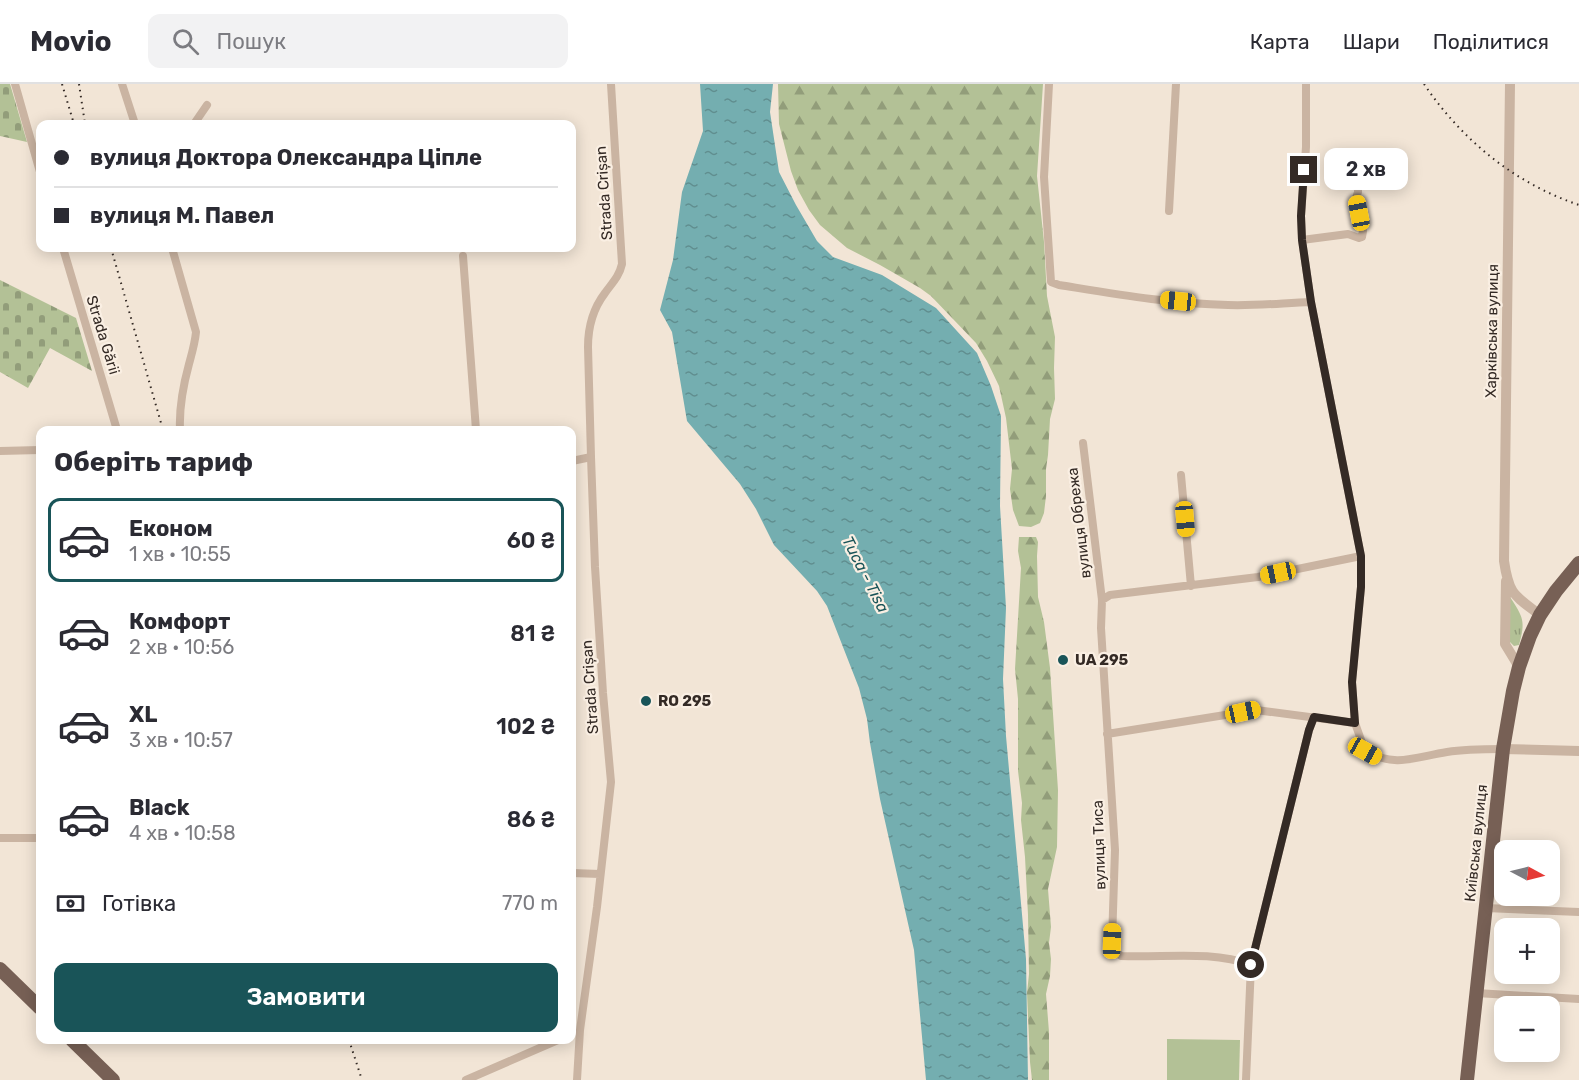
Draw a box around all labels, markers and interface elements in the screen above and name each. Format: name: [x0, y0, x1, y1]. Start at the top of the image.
search box: [148, 14, 568, 68]
text: Movio: [30, 25, 112, 58]
icon: search: [169, 25, 202, 58]
text: Пошук: [217, 28, 286, 55]
text: Карта: [1250, 29, 1310, 54]
text: Шари: [1343, 29, 1400, 54]
text: Поділитися: [1433, 29, 1549, 54]
text: вулиця Доктора Олександра Ціпле: [90, 144, 482, 171]
street label: Strada Crișan: [592, 145, 616, 241]
callout: 2 хв: [1325, 149, 1409, 191]
route end: [1290, 156, 1317, 183]
text: 2 хв: [1346, 157, 1386, 181]
car: [1347, 194, 1371, 232]
text: вулиця М. Павел: [90, 202, 274, 229]
street label: Харківська вулиця: [1482, 264, 1502, 398]
car: [1159, 290, 1197, 312]
street label: Strada Gării: [82, 293, 124, 377]
text: Оберіть тариф: [54, 446, 253, 478]
street label: вулиця Обрежа: [1063, 467, 1095, 579]
car: [1174, 500, 1196, 538]
icon: car: [57, 513, 111, 567]
text: Економ: [129, 515, 213, 542]
text: 60 ₴: [507, 527, 555, 554]
water label: Тиса - Tisa: [838, 533, 893, 616]
text: 1 хв · 10:55: [129, 542, 231, 566]
car: [1259, 560, 1297, 586]
icon: car: [57, 606, 111, 660]
text: Комфорт: [129, 608, 230, 635]
text: 81 ₴: [510, 620, 555, 647]
text: 2 хв · 10:56: [129, 635, 234, 659]
street label: Strada Crișan: [578, 639, 602, 735]
place label: UA 295: [1075, 651, 1129, 669]
marker: UA 295: [1056, 653, 1070, 667]
place label: RO 295: [658, 692, 712, 710]
marker: RO 295: [639, 694, 653, 708]
icon: car: [57, 699, 111, 753]
car: [1224, 699, 1262, 725]
text: XL: [129, 701, 157, 728]
text: 102 ₴: [496, 713, 555, 740]
text: 3 хв · 10:57: [129, 728, 233, 752]
car: [1345, 734, 1385, 768]
street label: Київська вулиця: [1461, 783, 1491, 903]
icon: car: [57, 792, 111, 846]
text: Black: [129, 794, 190, 821]
street label: вулиця Тиса: [1088, 800, 1110, 890]
text: 86 ₴: [507, 806, 555, 833]
text: 4 хв · 10:58: [129, 821, 236, 845]
north arrow: [1494, 840, 1560, 906]
map controls: [1494, 840, 1560, 1062]
icon: cash: [54, 887, 87, 920]
text: Готівка: [102, 890, 176, 917]
text: 770 m: [502, 891, 558, 915]
button: +: [1494, 918, 1560, 984]
car: [1102, 923, 1122, 959]
route start: [1237, 951, 1264, 978]
button: Замовити: [54, 963, 558, 1032]
button: −: [1494, 996, 1560, 1062]

